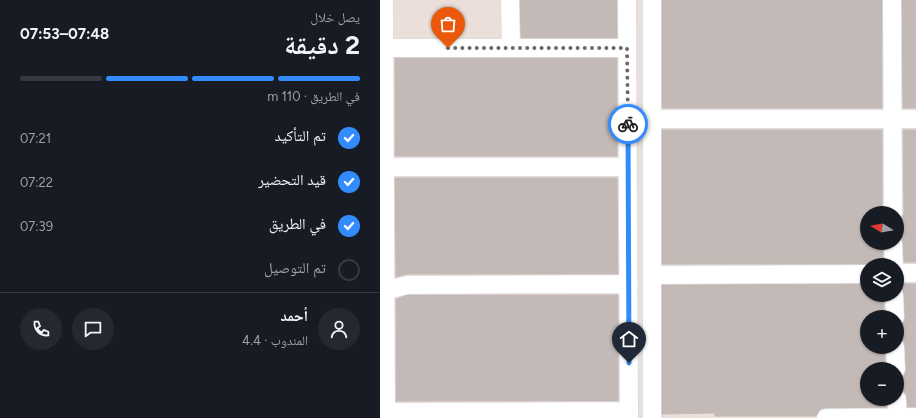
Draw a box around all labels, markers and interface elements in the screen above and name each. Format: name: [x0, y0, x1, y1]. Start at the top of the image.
pin: [431, 7.0, 465, 48]
text: يصل خلال: [311, 10, 360, 25]
icon: bag: [437, 13, 459, 35]
text: 07:48–07:53: [20, 25, 109, 43]
text: 2 دقيقة: [284, 29, 360, 61]
text: في الطريق · 110 m: [267, 89, 360, 104]
courier: [608, 104, 648, 144]
icon: bike: [617, 113, 639, 135]
text: تم التأكيد: [275, 127, 326, 145]
icon: check: [338, 127, 360, 149]
text: 07:21: [20, 131, 51, 146]
text: قيد التحضير: [258, 171, 326, 189]
icon: check: [338, 171, 360, 193]
text: 07:22: [20, 175, 53, 190]
north arrow: [860, 206, 904, 250]
map controls: [860, 206, 904, 406]
text: في الطريق: [269, 215, 326, 233]
icon: check: [338, 215, 360, 237]
text: 07:39: [20, 219, 53, 234]
button: layers: [860, 258, 904, 302]
text: تم التوصيل: [264, 259, 326, 277]
text: أحمد: [281, 307, 308, 325]
button: phone: [20, 308, 62, 350]
button: chat: [72, 308, 114, 350]
button: person: [318, 308, 360, 350]
button: +: [860, 310, 904, 354]
pin: [612, 322, 646, 363]
icon: home: [618, 328, 640, 350]
text: المندوب · 4.4: [242, 333, 308, 348]
button: −: [860, 362, 904, 406]

